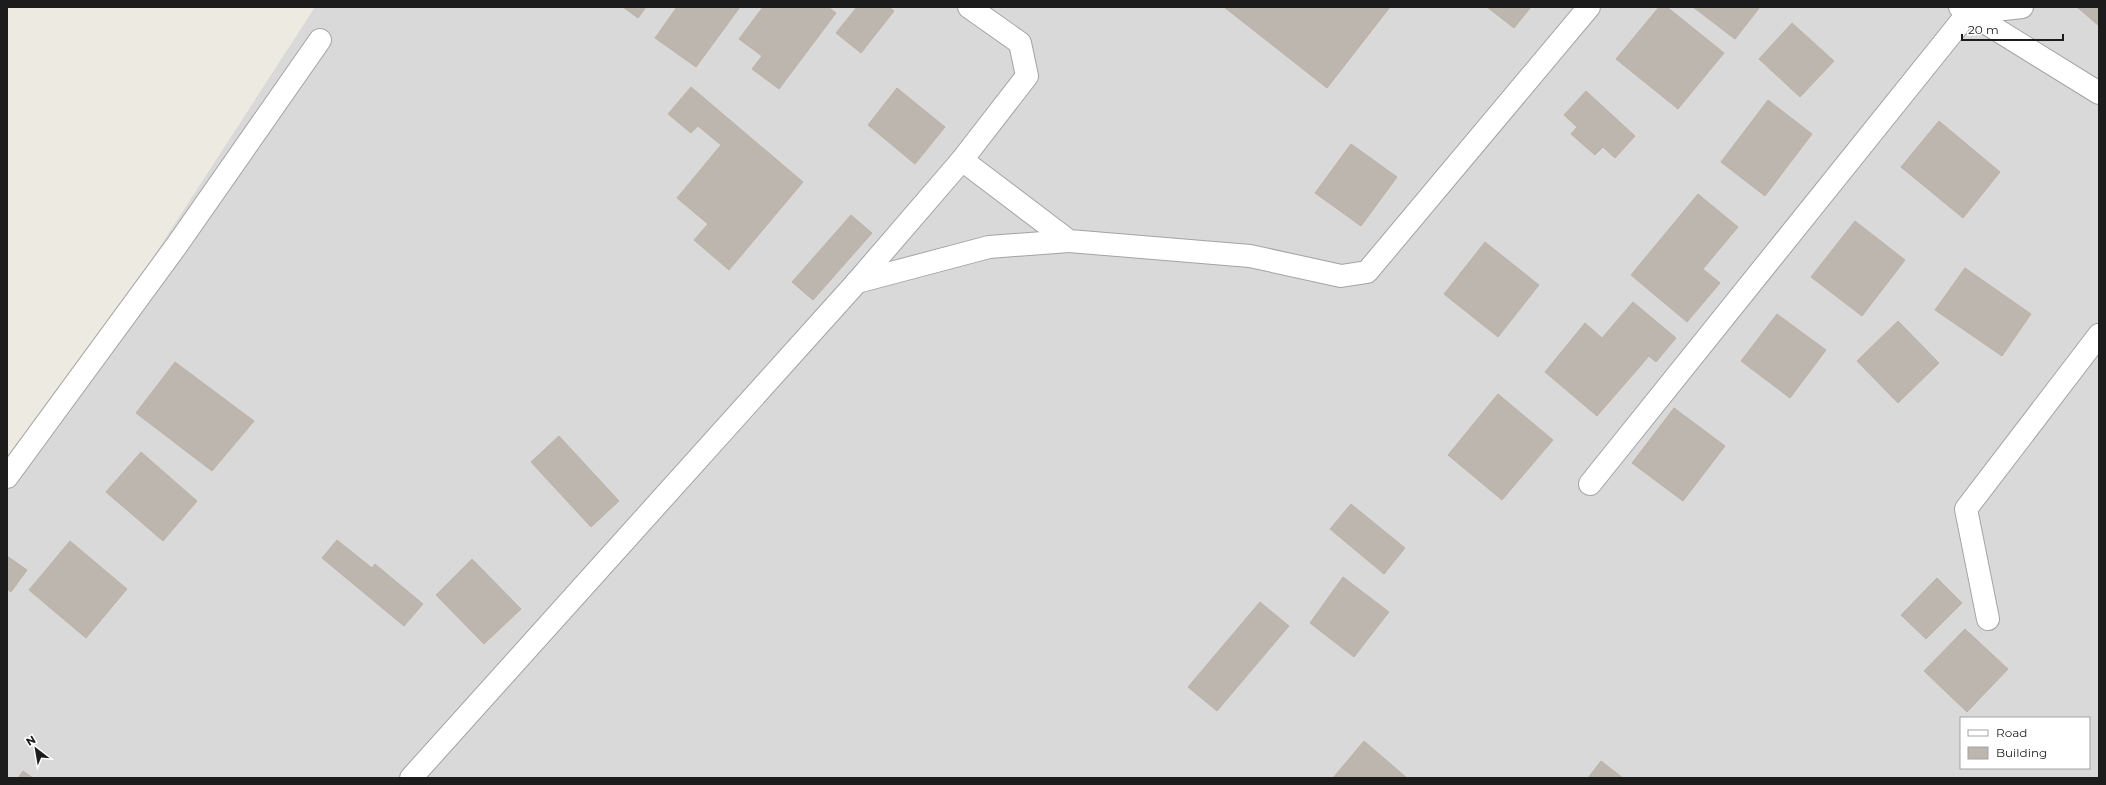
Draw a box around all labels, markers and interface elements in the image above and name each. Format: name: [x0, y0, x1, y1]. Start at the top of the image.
scale bar: [1962, 16, 2063, 42]
text: 20 m: [1968, 22, 1999, 37]
legend: [1960, 717, 2090, 769]
text: Road: [1996, 725, 2027, 740]
north arrow: [16, 729, 56, 769]
text: N: [23, 732, 38, 749]
text: Building: [1996, 745, 2047, 760]

